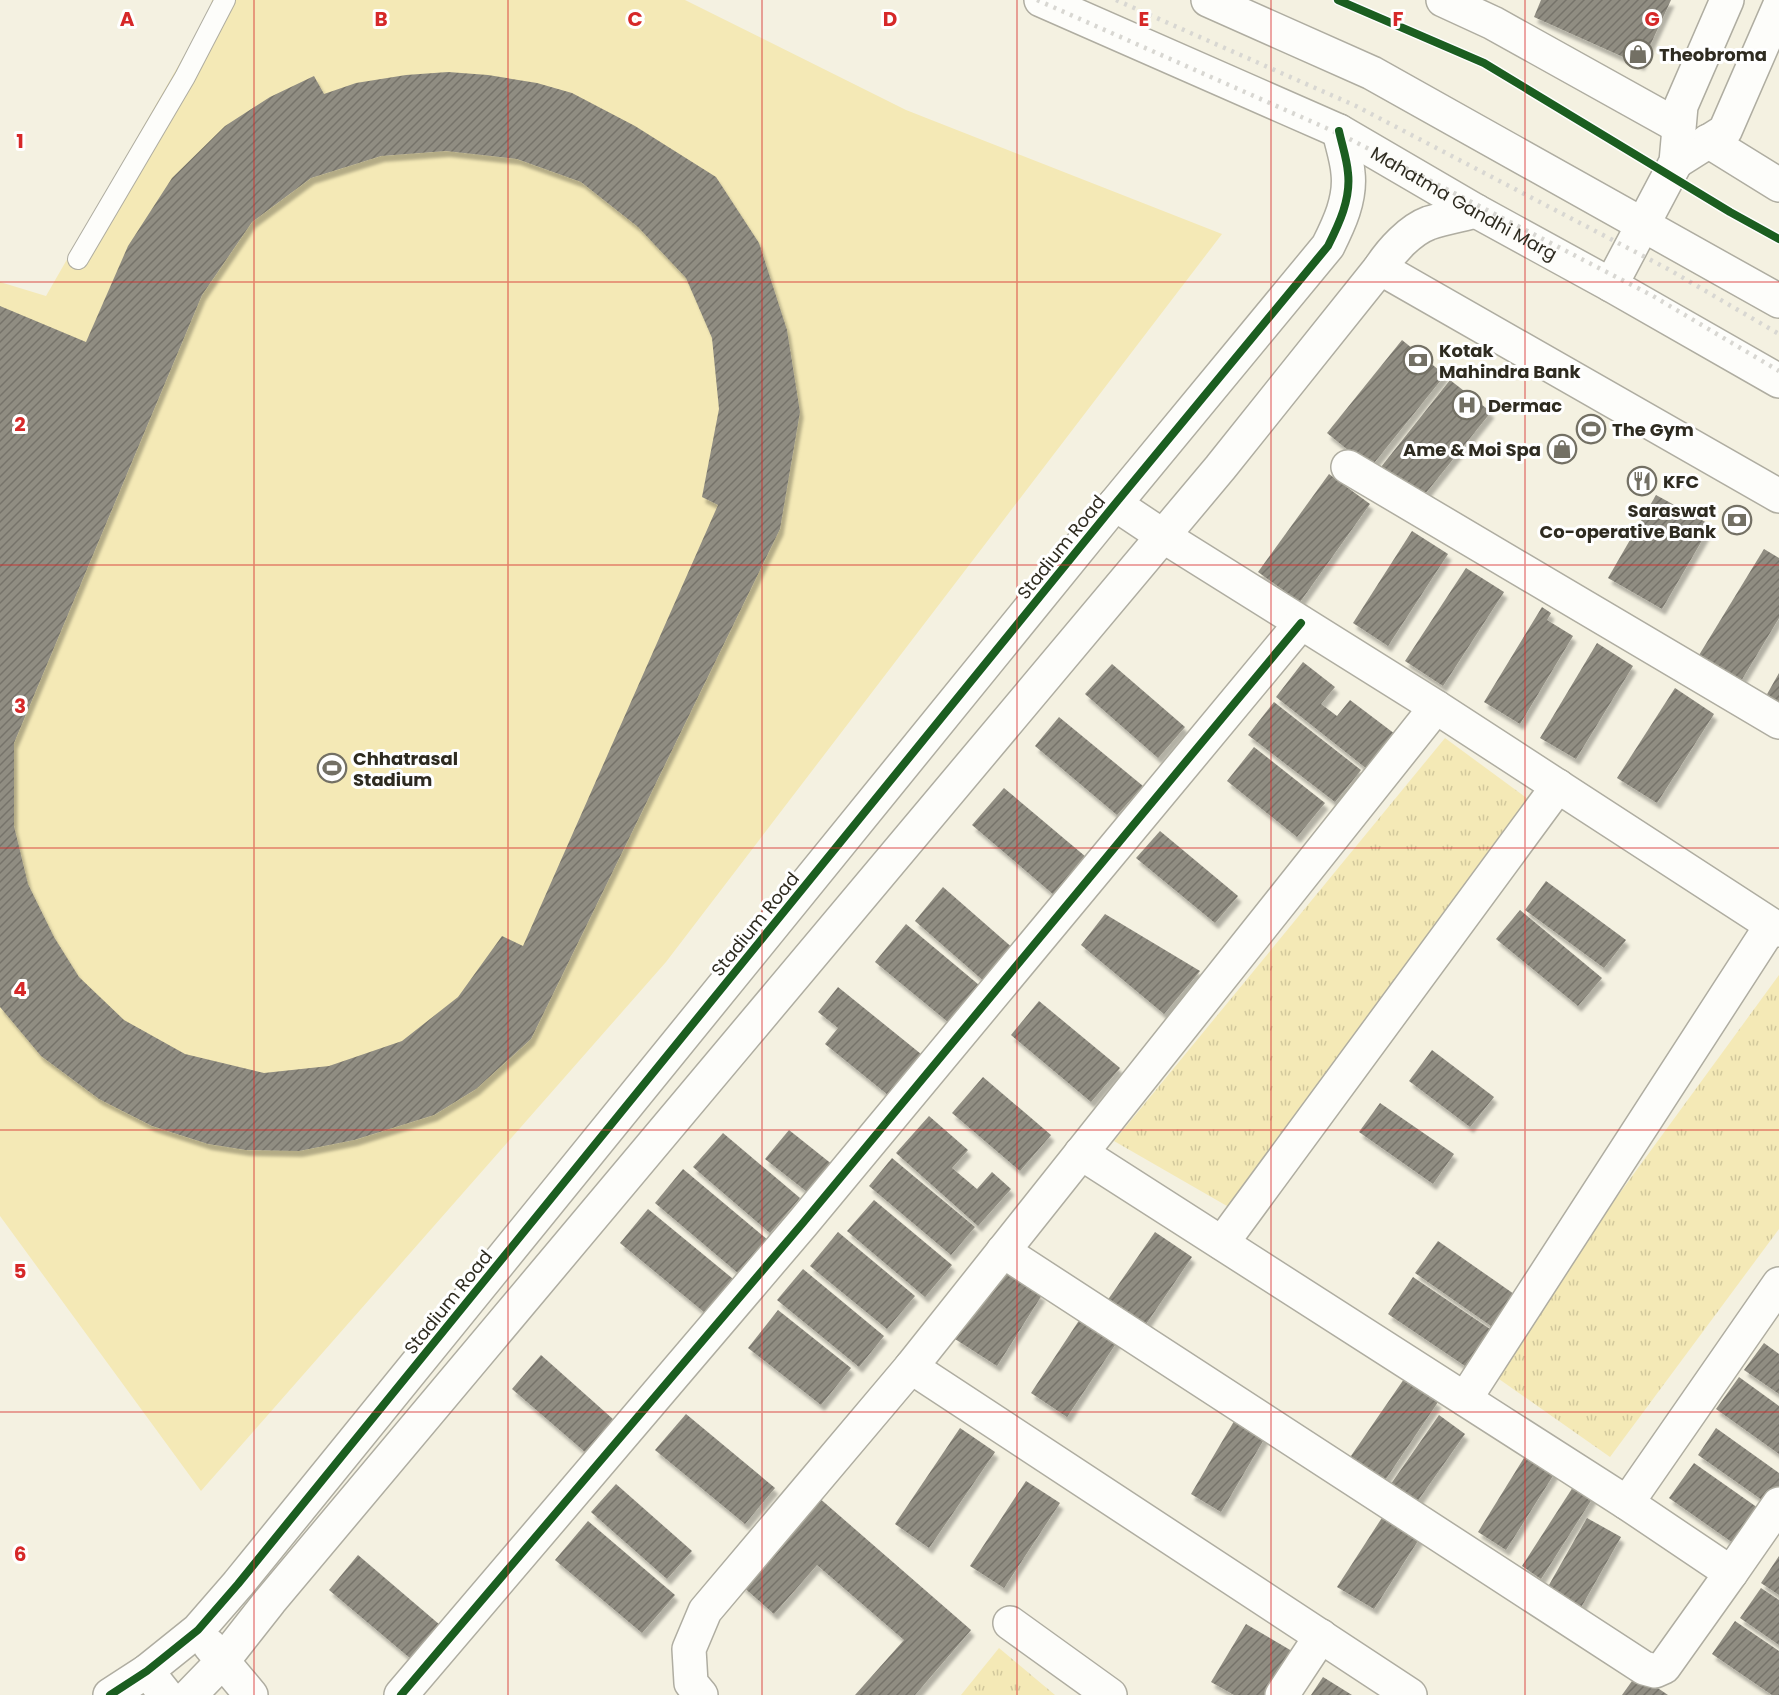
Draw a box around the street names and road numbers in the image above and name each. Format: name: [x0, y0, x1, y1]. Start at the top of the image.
street label: Mahatma Gandhi Marg: [1366, 140, 1562, 266]
street label: Stadium Road: [1011, 490, 1111, 604]
street label: Stadium Road: [705, 867, 805, 981]
street label: Stadium Road: [398, 1245, 498, 1359]

